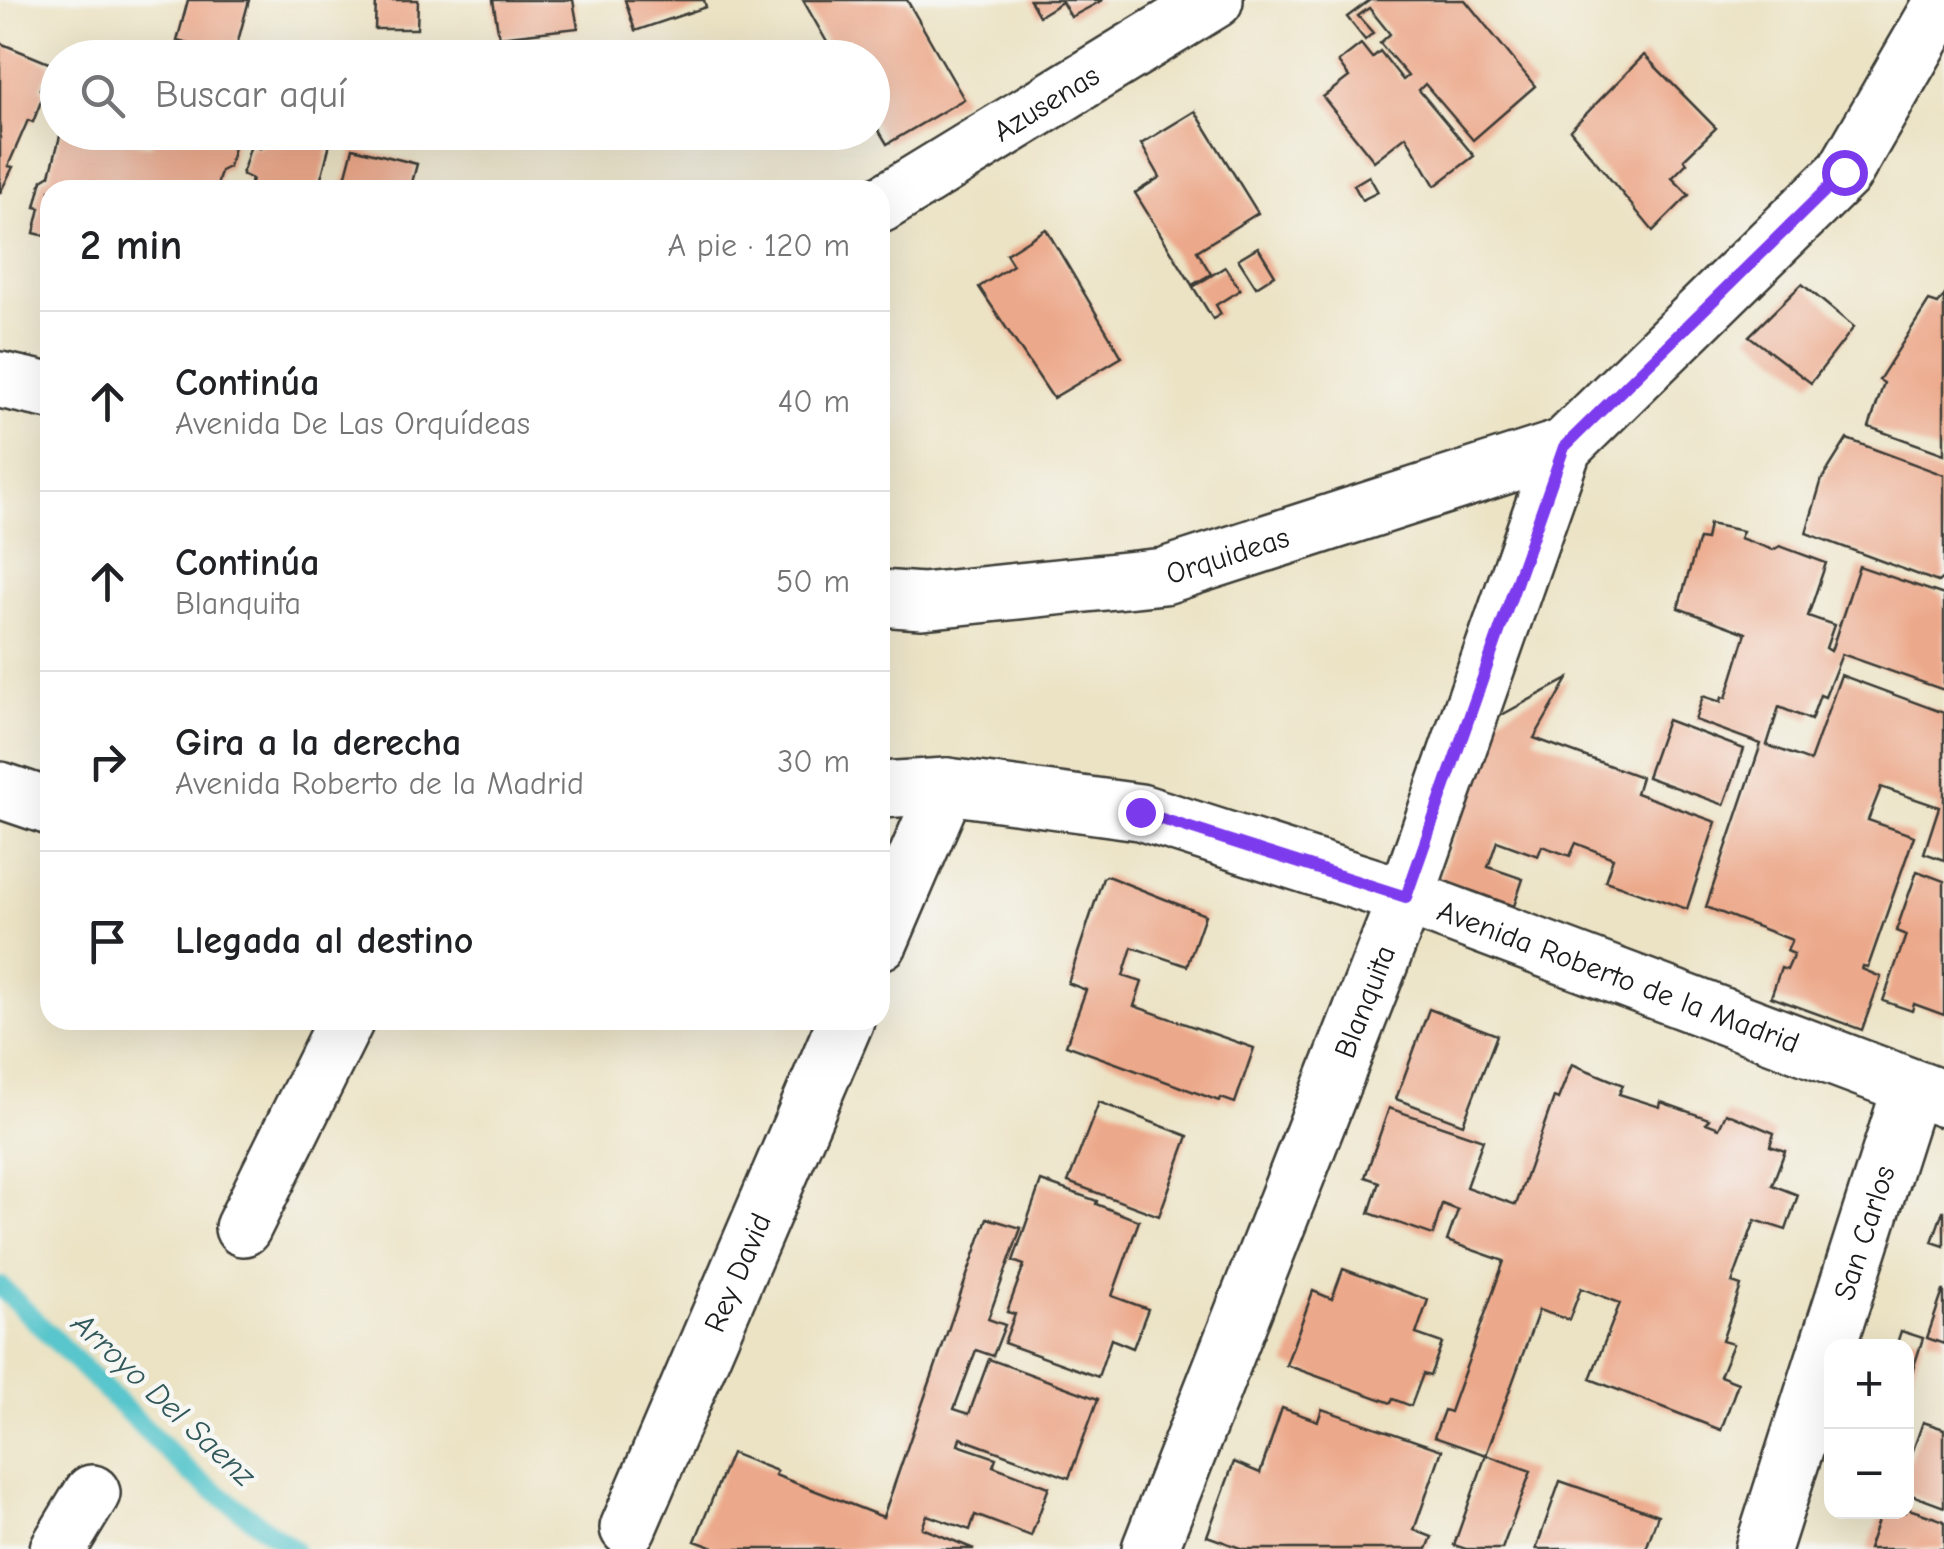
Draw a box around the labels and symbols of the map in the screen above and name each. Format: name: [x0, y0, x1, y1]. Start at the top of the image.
street label: Azusenas: [987, 58, 1106, 149]
route start: [1822, 150, 1868, 196]
street label: Orquideas: [1162, 520, 1293, 592]
route end: [1118, 790, 1164, 836]
street label: Avenida Roberto de la Madrid: [1433, 893, 1804, 1061]
street label: Blanquita: [1327, 940, 1403, 1063]
street label: San Carlos: [1827, 1161, 1903, 1305]
street label: Rey David: [697, 1208, 779, 1337]
water label: Arroyo Del Saenz: [64, 1304, 264, 1495]

